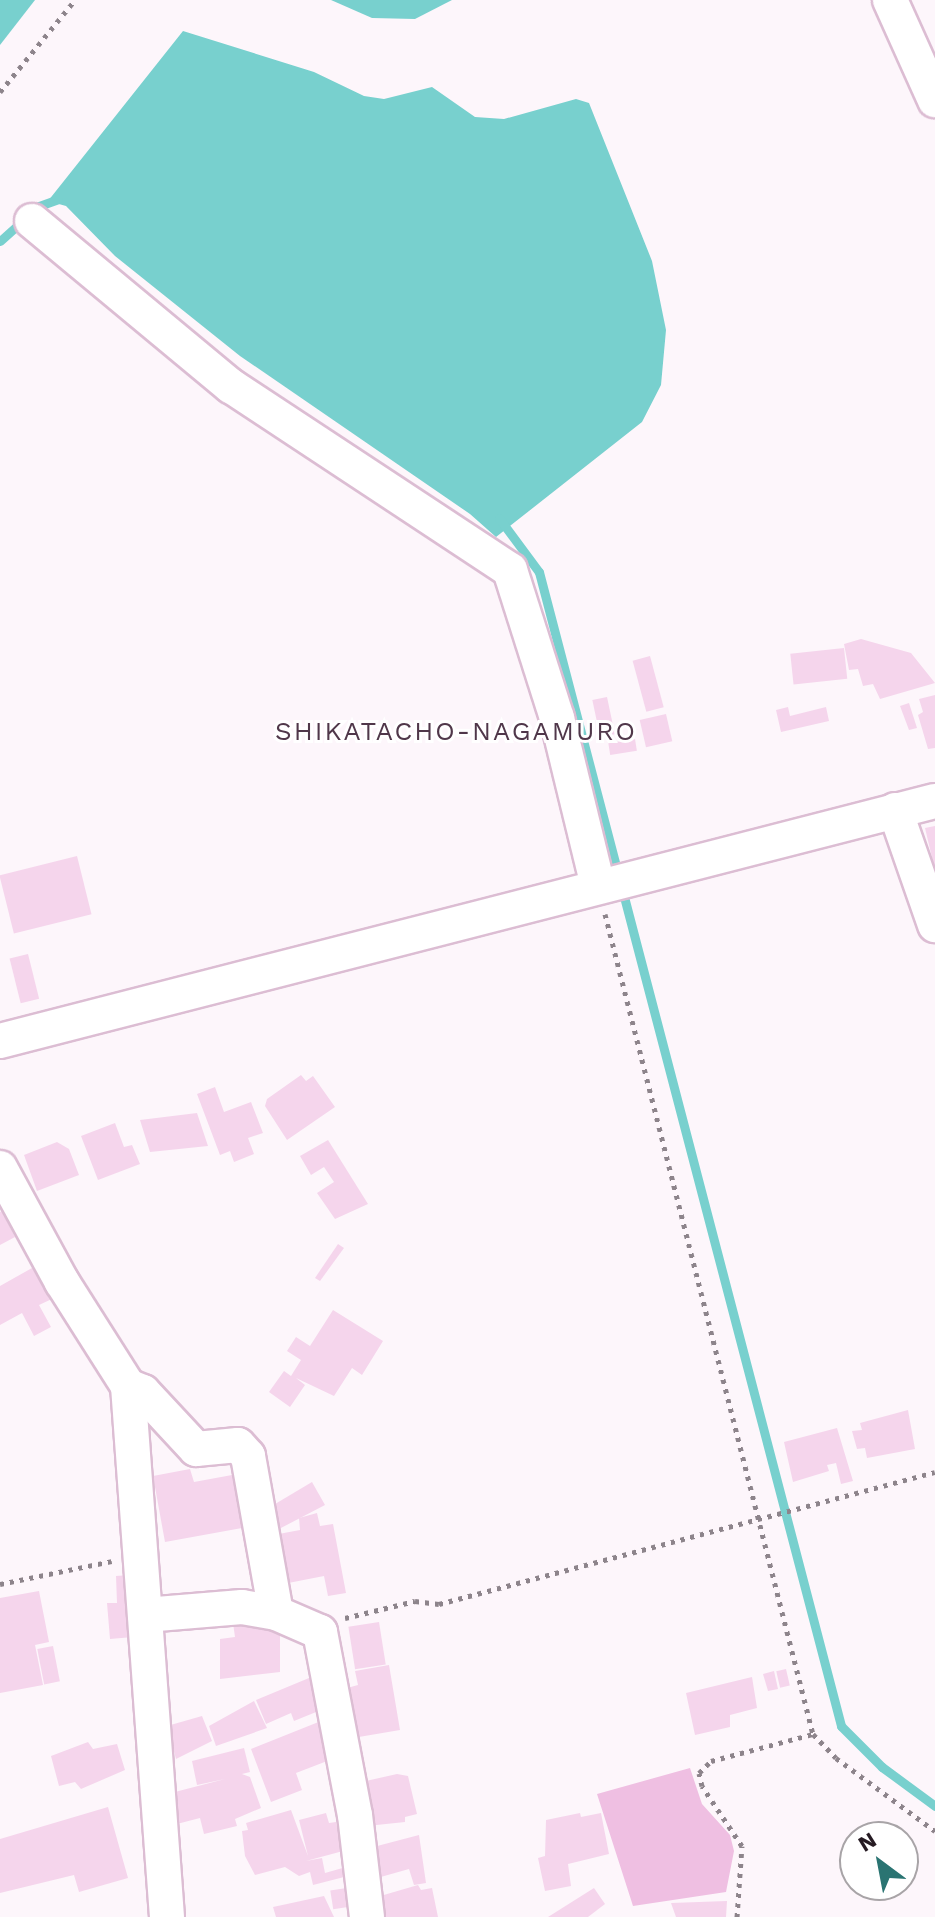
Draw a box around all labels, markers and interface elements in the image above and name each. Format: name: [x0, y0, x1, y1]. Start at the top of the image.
district label: SHIKATACHO-NAGAMURO: [275, 716, 637, 748]
north arrow: [839, 1821, 919, 1901]
text: N: [854, 1827, 881, 1857]

